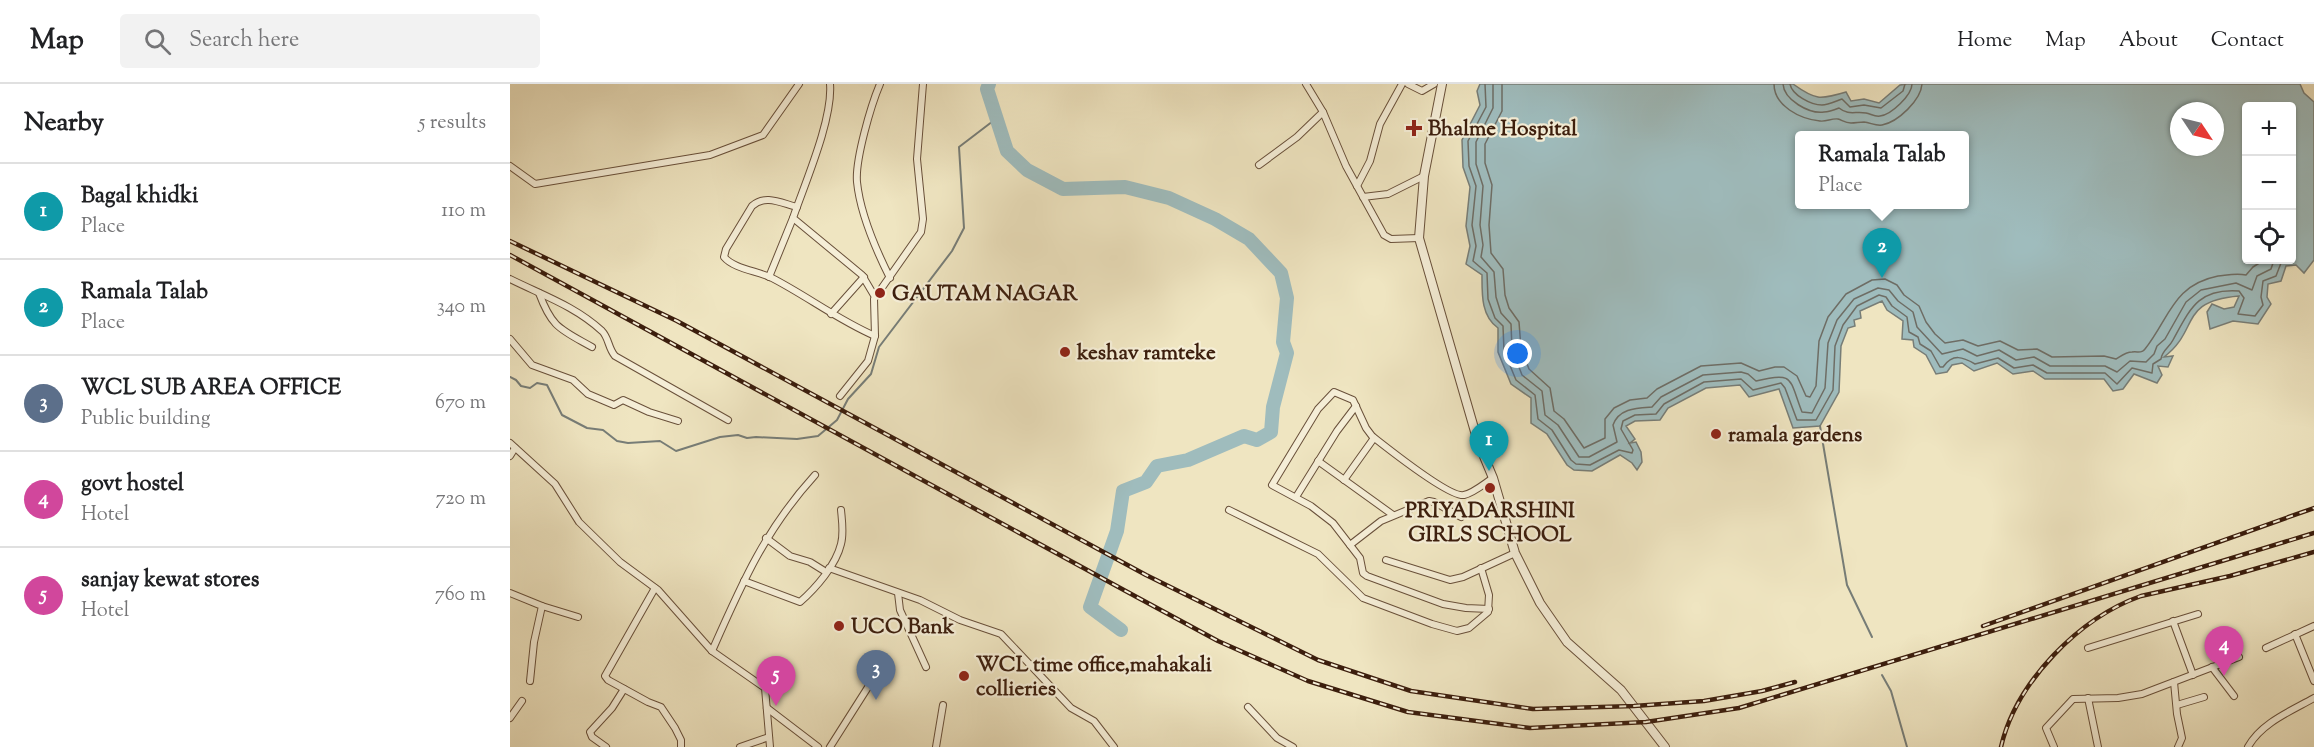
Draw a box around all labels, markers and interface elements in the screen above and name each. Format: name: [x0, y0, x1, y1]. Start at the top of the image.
search box: [120, 14, 540, 68]
text: Map: [30, 21, 84, 61]
icon: search: [141, 25, 174, 58]
text: Search here: [189, 25, 299, 57]
text: Home: [1957, 26, 2012, 56]
text: Map: [2045, 26, 2086, 56]
text: About: [2119, 26, 2178, 56]
text: Contact: [2211, 26, 2284, 56]
north arrow: [2170, 102, 2224, 156]
map controls: [2242, 102, 2296, 264]
button: +: [2242, 102, 2296, 156]
text: Nearby: [24, 105, 104, 142]
text: 5 results: [419, 109, 486, 138]
place label: Bhalme Hospital: [1428, 115, 1577, 145]
marker: Bhalme Hospital: [1405, 119, 1423, 137]
popup: [1795, 131, 1969, 209]
text: Ramala Talab: [1818, 140, 1946, 172]
button: −: [2242, 156, 2296, 210]
text: Place: [1818, 172, 1863, 201]
text: Bagal khidki: [81, 181, 198, 213]
text: 1: [40, 197, 47, 226]
text: 110 m: [441, 197, 486, 226]
button: locate: [2242, 210, 2296, 264]
text: Place: [81, 213, 125, 242]
pin: 2: [1862, 228, 1902, 278]
text: Ramala Talab: [81, 277, 208, 309]
place label: GAUTAM NAGAR: [892, 280, 1079, 310]
marker: GAUTAM NAGAR: [873, 286, 887, 300]
text: 2: [39, 293, 48, 322]
text: 340 m: [437, 293, 486, 322]
text: Place: [81, 309, 125, 338]
place label: keshav ramteke: [1076, 339, 1216, 369]
your location: [1503, 339, 1532, 368]
marker: keshav ramteke: [1058, 345, 1072, 359]
text: WCL SUB AREA OFFICE: [81, 373, 341, 405]
text: 3: [39, 389, 48, 418]
text: 670 m: [435, 389, 486, 418]
text: Public building: [81, 405, 211, 434]
place label: ramala gardens: [1728, 421, 1862, 451]
pin: 1: [1470, 422, 1508, 471]
marker: ramala gardens: [1709, 427, 1723, 441]
text: govt hostel: [81, 469, 184, 501]
marker: PRIYADARSHINI GIRLS SCHOOL: [1483, 481, 1497, 495]
text: 4: [38, 485, 49, 514]
text: 720 m: [435, 485, 486, 514]
place label: PRIYADARSHINI GIRLS SCHOOL: [1405, 497, 1575, 551]
text: Hotel: [81, 501, 129, 530]
text: sanjay kewat stores: [81, 565, 259, 597]
text: 5: [40, 581, 47, 610]
text: 760 m: [435, 581, 486, 610]
text: Hotel: [81, 597, 129, 626]
place label: UCO Bank: [851, 613, 955, 643]
marker: UCO Bank: [832, 619, 846, 633]
pin: 4: [2204, 626, 2244, 676]
pin: 3: [856, 650, 896, 700]
place label: WCL time office,mahakali collieries: [976, 651, 1212, 705]
pin: 5: [756, 656, 796, 706]
marker: WCL time office,mahakali collieries: [957, 669, 971, 683]

